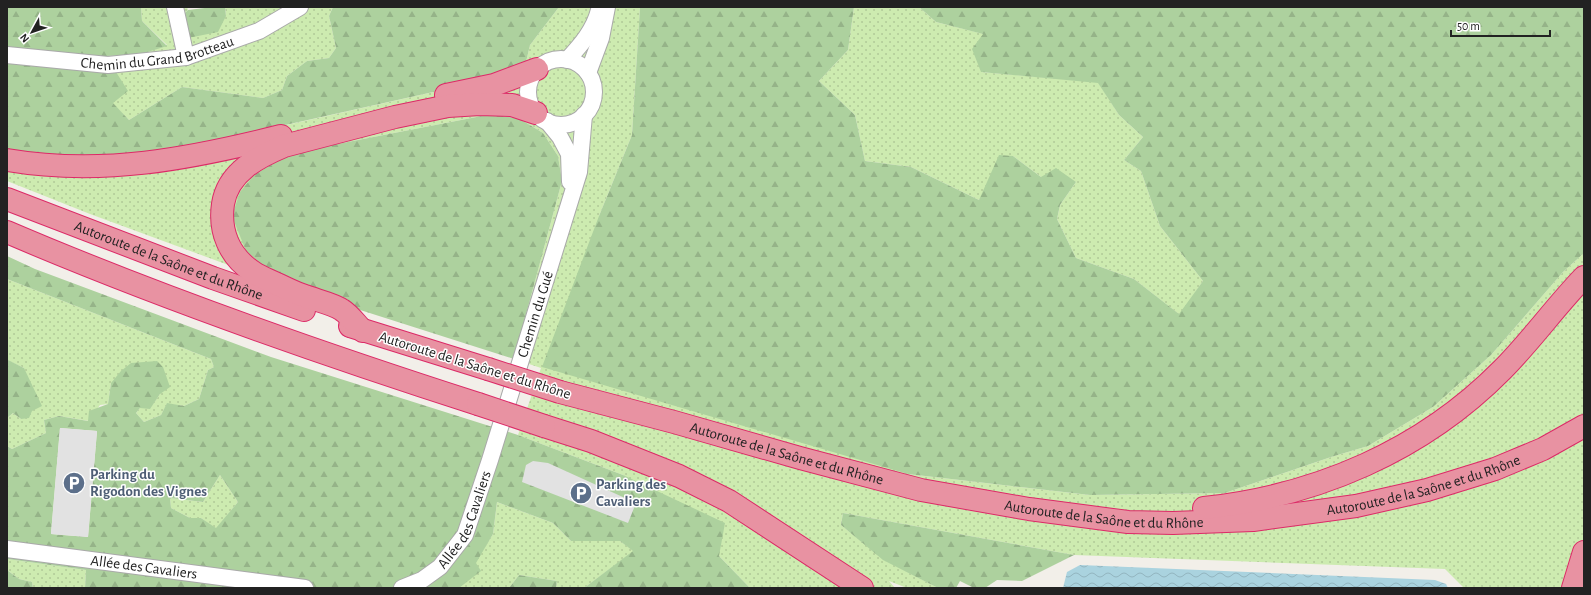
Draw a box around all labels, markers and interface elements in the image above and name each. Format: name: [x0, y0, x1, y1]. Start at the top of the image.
north arrow: [12, 12, 52, 52]
scale bar: [1451, 12, 1550, 38]
text: 50 m: [1457, 20, 1480, 32]
text: N: [18, 32, 31, 45]
street label: Chemin du Grand Brotteau: [80, 34, 236, 73]
street label: Autoroute de la Saône et du Rhône: [72, 219, 265, 303]
street label: Chemin du Gué: [515, 269, 556, 359]
street label: Autoroute de la Saône et du Rhône: [377, 329, 573, 402]
street label: Autoroute de la Saône et du Rhône: [688, 420, 885, 488]
street label: Autoroute de la Saône et du Rhône: [1326, 452, 1523, 518]
place label: Parking du Rigodon des Vignes: [90, 467, 207, 499]
street label: Allée des Cavaliers: [435, 469, 494, 572]
parking icon: Parking du Rigodon des Vignes: [61, 470, 87, 496]
place label: Parking des Cavaliers: [596, 477, 666, 509]
parking icon: Parking des Cavaliers: [568, 480, 594, 506]
street label: Autoroute de la Saône et du Rhône: [1003, 498, 1204, 531]
street label: Allée des Cavaliers: [89, 553, 198, 582]

